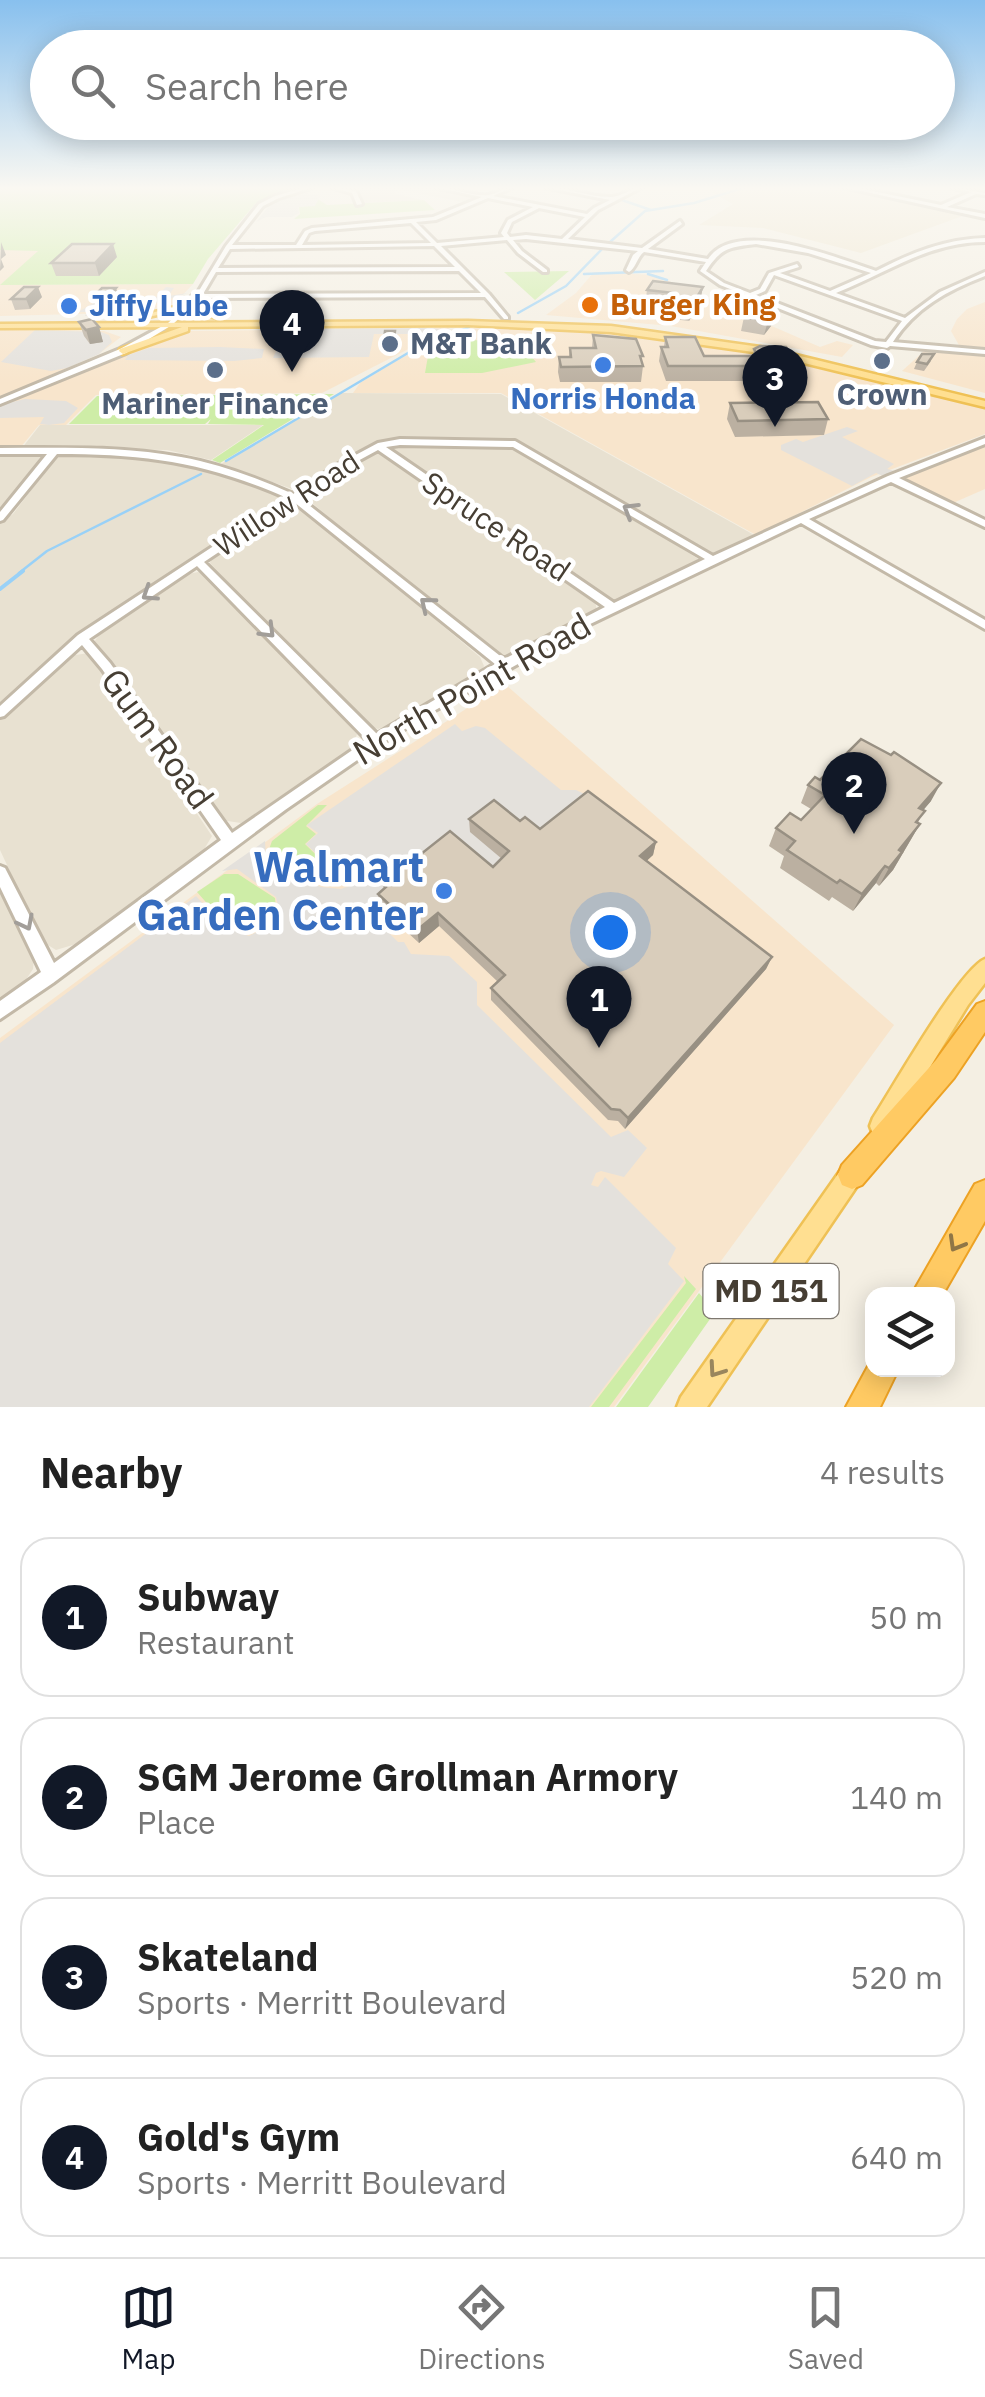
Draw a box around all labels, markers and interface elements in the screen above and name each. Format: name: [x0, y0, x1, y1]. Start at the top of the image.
search box: [30, 30, 955, 140]
icon: search: [65, 58, 120, 113]
text: Search here: [145, 61, 349, 110]
place label: Burger King: [610, 284, 776, 323]
place label: Jiffy Lube: [89, 285, 228, 324]
pin: 4: [260, 290, 324, 372]
marker: Burger King: [579, 294, 601, 316]
marker: Jiffy Lube: [58, 295, 80, 317]
place label: M&T Bank: [410, 323, 553, 362]
marker: M&T Bank: [379, 333, 401, 355]
pin: 3: [742, 344, 808, 427]
marker: Crown: [871, 350, 893, 372]
marker: Norris Honda: [592, 354, 614, 376]
marker: Mariner Finance: [204, 359, 226, 381]
place label: Crown: [836, 374, 928, 413]
place label: Norris Honda: [510, 378, 696, 417]
place label: Mariner Finance: [101, 383, 329, 422]
street label: Willow Road: [206, 441, 366, 564]
street label: Spruce Road: [415, 462, 578, 590]
one-way arrow: [622, 502, 640, 522]
one-way arrow: [142, 582, 160, 601]
one-way arrow: [421, 598, 439, 616]
street label: North Point Road: [344, 601, 599, 775]
one-way arrow: [256, 619, 274, 637]
street label: Gum Road: [91, 659, 224, 818]
pin: 2: [822, 752, 886, 834]
place label: Walmart Garden Center: [137, 839, 424, 942]
marker: Walmart Garden Center: [433, 880, 455, 902]
your location: [585, 907, 636, 958]
one-way arrow: [13, 913, 33, 931]
pin: 1: [566, 966, 632, 1048]
one-way arrow: [949, 1234, 968, 1252]
road number: MD 151: [704, 1264, 838, 1318]
map controls: [865, 1287, 955, 1377]
button: layers: [865, 1287, 955, 1377]
one-way arrow: [710, 1358, 728, 1377]
text: Nearby: [40, 1445, 182, 1500]
text: 4 results: [820, 1451, 945, 1493]
text: Subway: [137, 1572, 279, 1621]
text: 1: [65, 1596, 84, 1638]
text: 50 m: [869, 1596, 943, 1638]
text: Restaurant: [137, 1621, 295, 1663]
text: SGM Jerome Grollman Armory: [137, 1752, 678, 1801]
text: 2: [65, 1776, 84, 1818]
text: 140 m: [850, 1776, 943, 1818]
text: Place: [137, 1801, 216, 1843]
text: Skateland: [137, 1932, 319, 1981]
text: 3: [65, 1956, 84, 1998]
text: 520 m: [850, 1956, 943, 1998]
text: Sports · Merritt Boulevard: [137, 1981, 507, 2023]
text: Gold's Gym: [137, 2112, 340, 2161]
text: 4: [65, 2136, 84, 2178]
text: 640 m: [850, 2136, 943, 2178]
text: Sports · Merritt Boulevard: [137, 2161, 507, 2203]
tab: Map: [121, 2280, 176, 2377]
tab: Directions: [418, 2280, 546, 2377]
tab: Saved: [788, 2280, 864, 2377]

